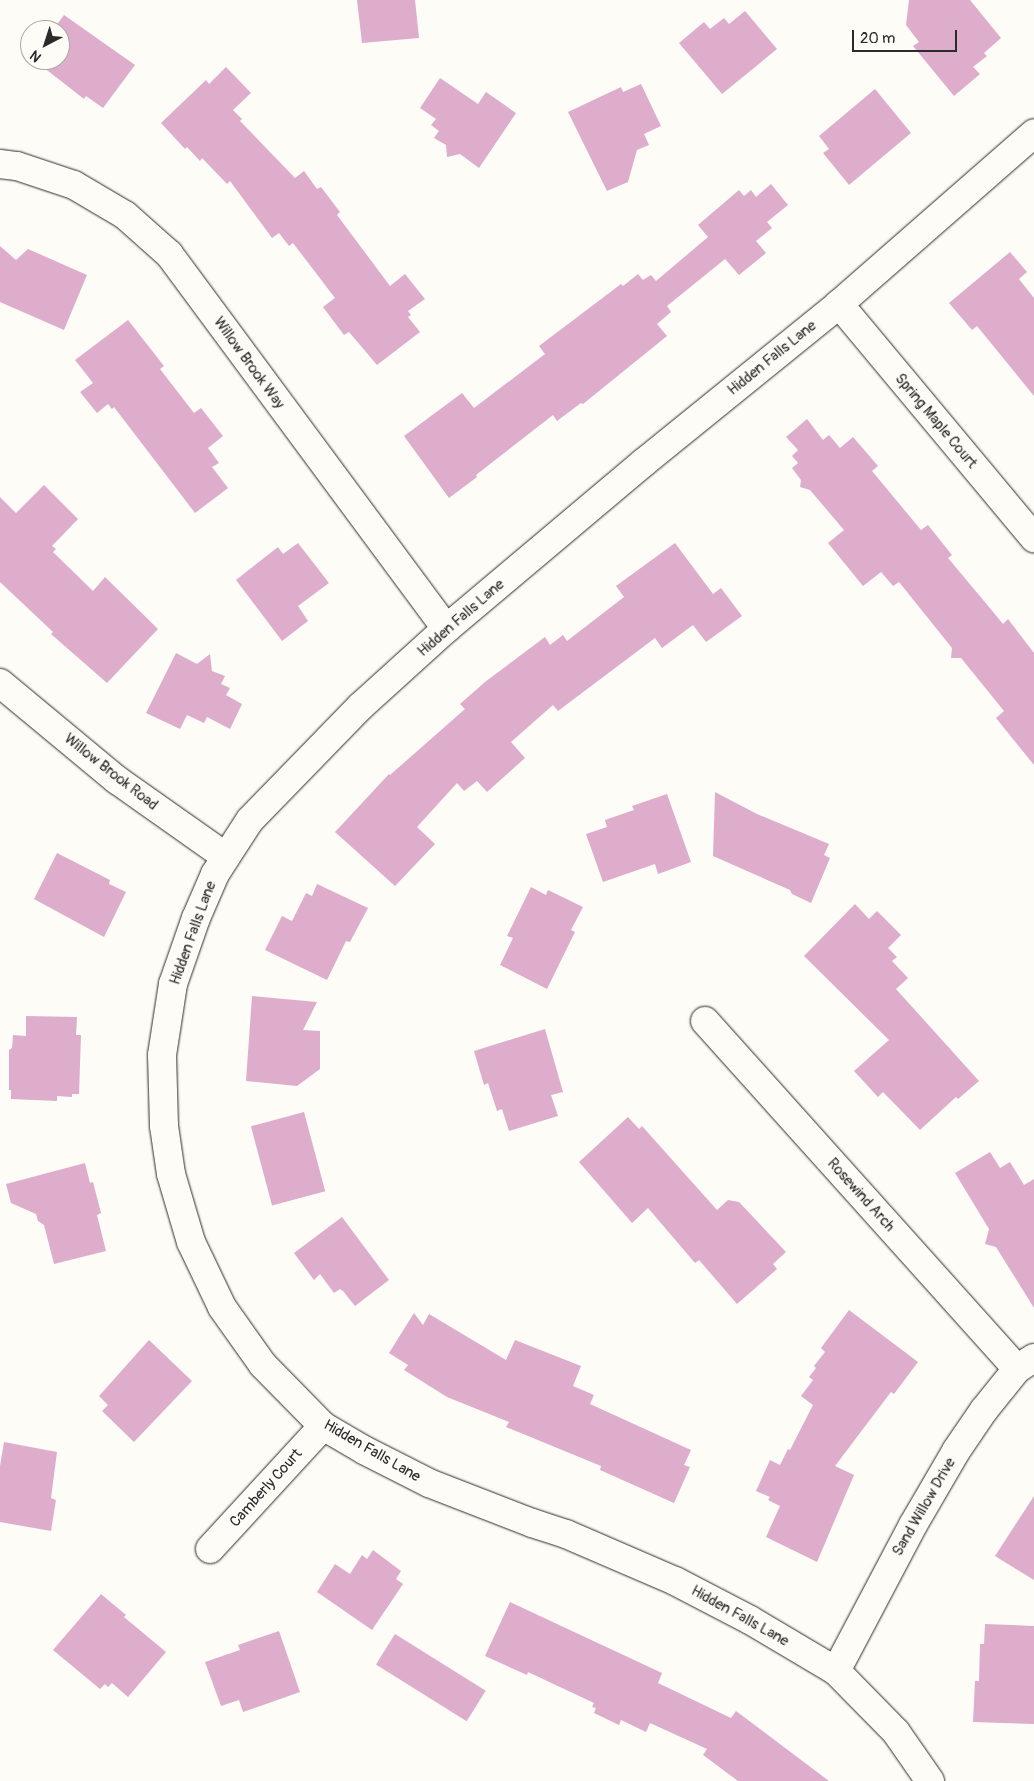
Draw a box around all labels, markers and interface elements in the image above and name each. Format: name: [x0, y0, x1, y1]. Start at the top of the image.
north arrow: [20, 20, 70, 70]
scale bar: [854, 20, 959, 52]
text: 20 m: [860, 29, 895, 48]
text: N: [27, 47, 45, 66]
street label: Willow Brook Way: [210, 314, 288, 412]
street label: Hidden Falls Lane: [724, 317, 820, 399]
street label: Spring Maple Court: [891, 370, 981, 472]
street label: Hidden Falls Lane: [414, 575, 508, 661]
street label: Willow Brook Road: [60, 730, 162, 814]
street label: Hidden Falls Lane: [166, 879, 220, 987]
street label: Rosewind Arch: [823, 1155, 899, 1235]
street label: Hidden Falls Lane: [320, 1416, 424, 1486]
street label: Camberly Court: [226, 1445, 306, 1531]
street label: Sand Willow Drive: [889, 1455, 959, 1559]
street label: Hidden Falls Lane: [688, 1582, 792, 1650]

